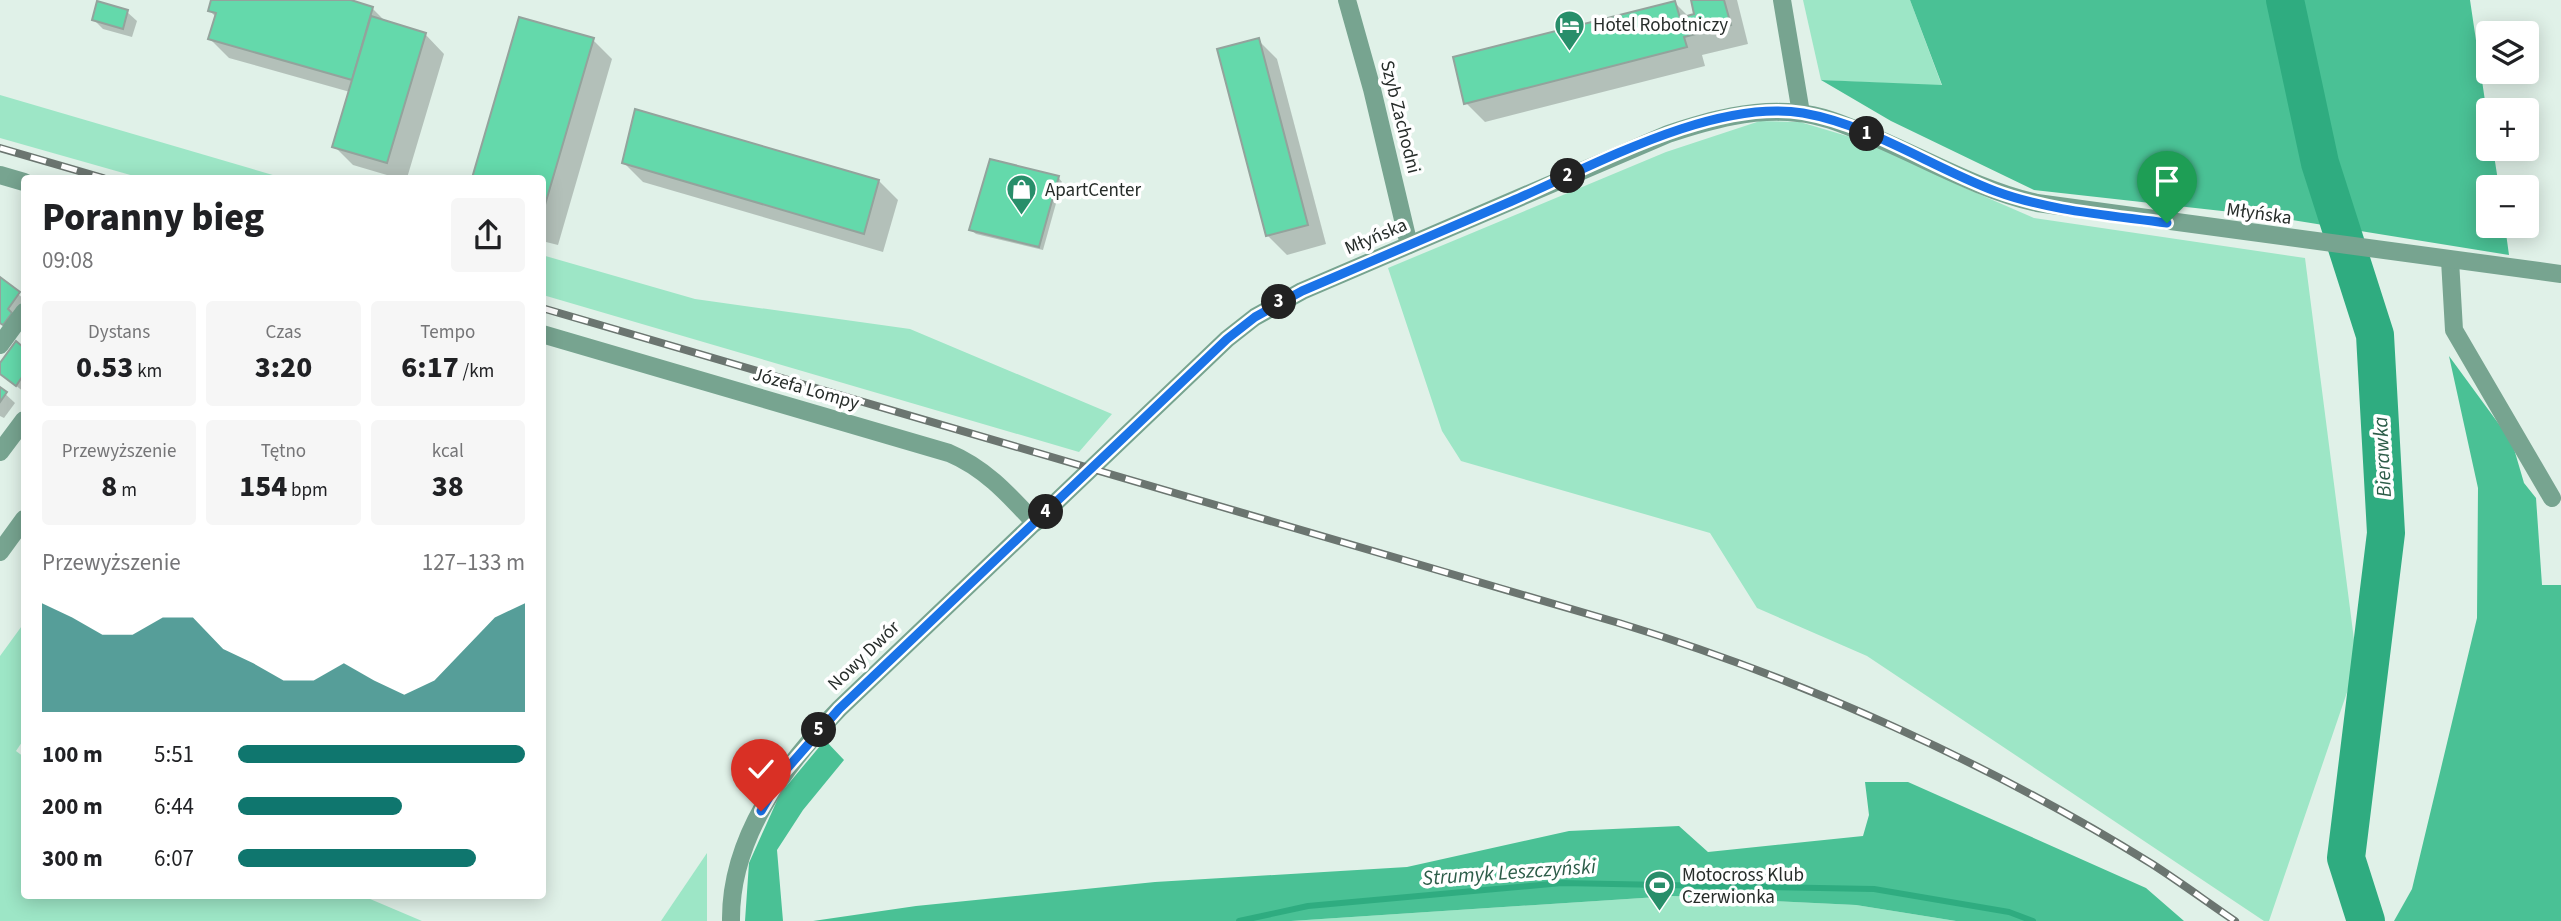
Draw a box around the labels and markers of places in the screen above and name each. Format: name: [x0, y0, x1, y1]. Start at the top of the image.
hotel icon: Hotel Robotniczy: [1553, 8, 1587, 52]
place label: Hotel Robotniczy: [1593, 12, 1728, 39]
pin: 1: [1850, 116, 1884, 152]
pin: [2137, 151, 2197, 223]
pin: 2: [1550, 158, 1586, 194]
shop icon: ApartCenter: [1005, 173, 1039, 217]
place label: ApartCenter: [1045, 177, 1141, 204]
pin: 3: [1262, 284, 1296, 320]
pin: 4: [1028, 494, 1064, 530]
pin: 5: [802, 712, 836, 748]
pin: [731, 739, 791, 811]
place label: Motocross Klub Czerwionka: [1682, 862, 1804, 911]
sports icon: Motocross Klub Czerwionka: [1642, 869, 1676, 913]

